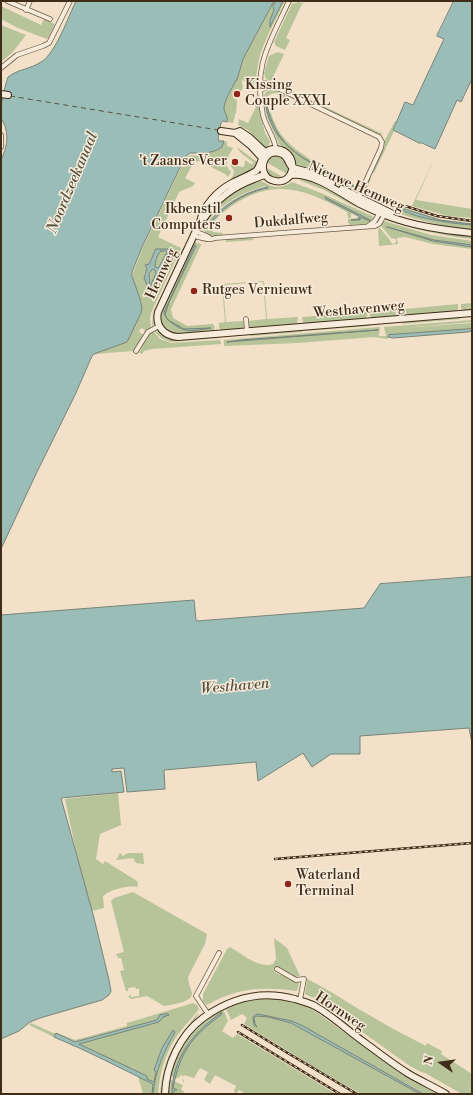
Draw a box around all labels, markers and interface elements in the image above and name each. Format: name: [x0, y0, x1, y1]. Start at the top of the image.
place label: Kissing Couple XXXL: [245, 78, 330, 110]
marker: Kissing Couple XXXL: [232, 89, 242, 99]
water label: Noordzeekanaal: [44, 130, 102, 236]
place label: 't Zaanse Veer: [139, 154, 227, 170]
marker: 't Zaanse Veer: [230, 157, 240, 167]
street label: Nieuwe Hemweg: [305, 158, 407, 216]
place label: Ikbenstil Computers: [151, 202, 221, 234]
street label: Dukdalfweg: [253, 209, 329, 233]
marker: Ikbenstil Computers: [224, 213, 234, 223]
street label: Hemweg: [143, 246, 181, 302]
place label: Rutges Vernieuwt: [202, 283, 313, 299]
marker: Rutges Vernieuwt: [189, 286, 199, 296]
street label: Westhavenweg: [313, 298, 405, 322]
water label: Westhaven: [200, 675, 270, 699]
place label: Waterland Terminal: [296, 868, 360, 900]
marker: Waterland Terminal: [283, 879, 293, 889]
street label: Hornweg: [311, 989, 369, 1035]
north arrow: [421, 1043, 461, 1083]
text: N: [422, 1054, 437, 1066]

